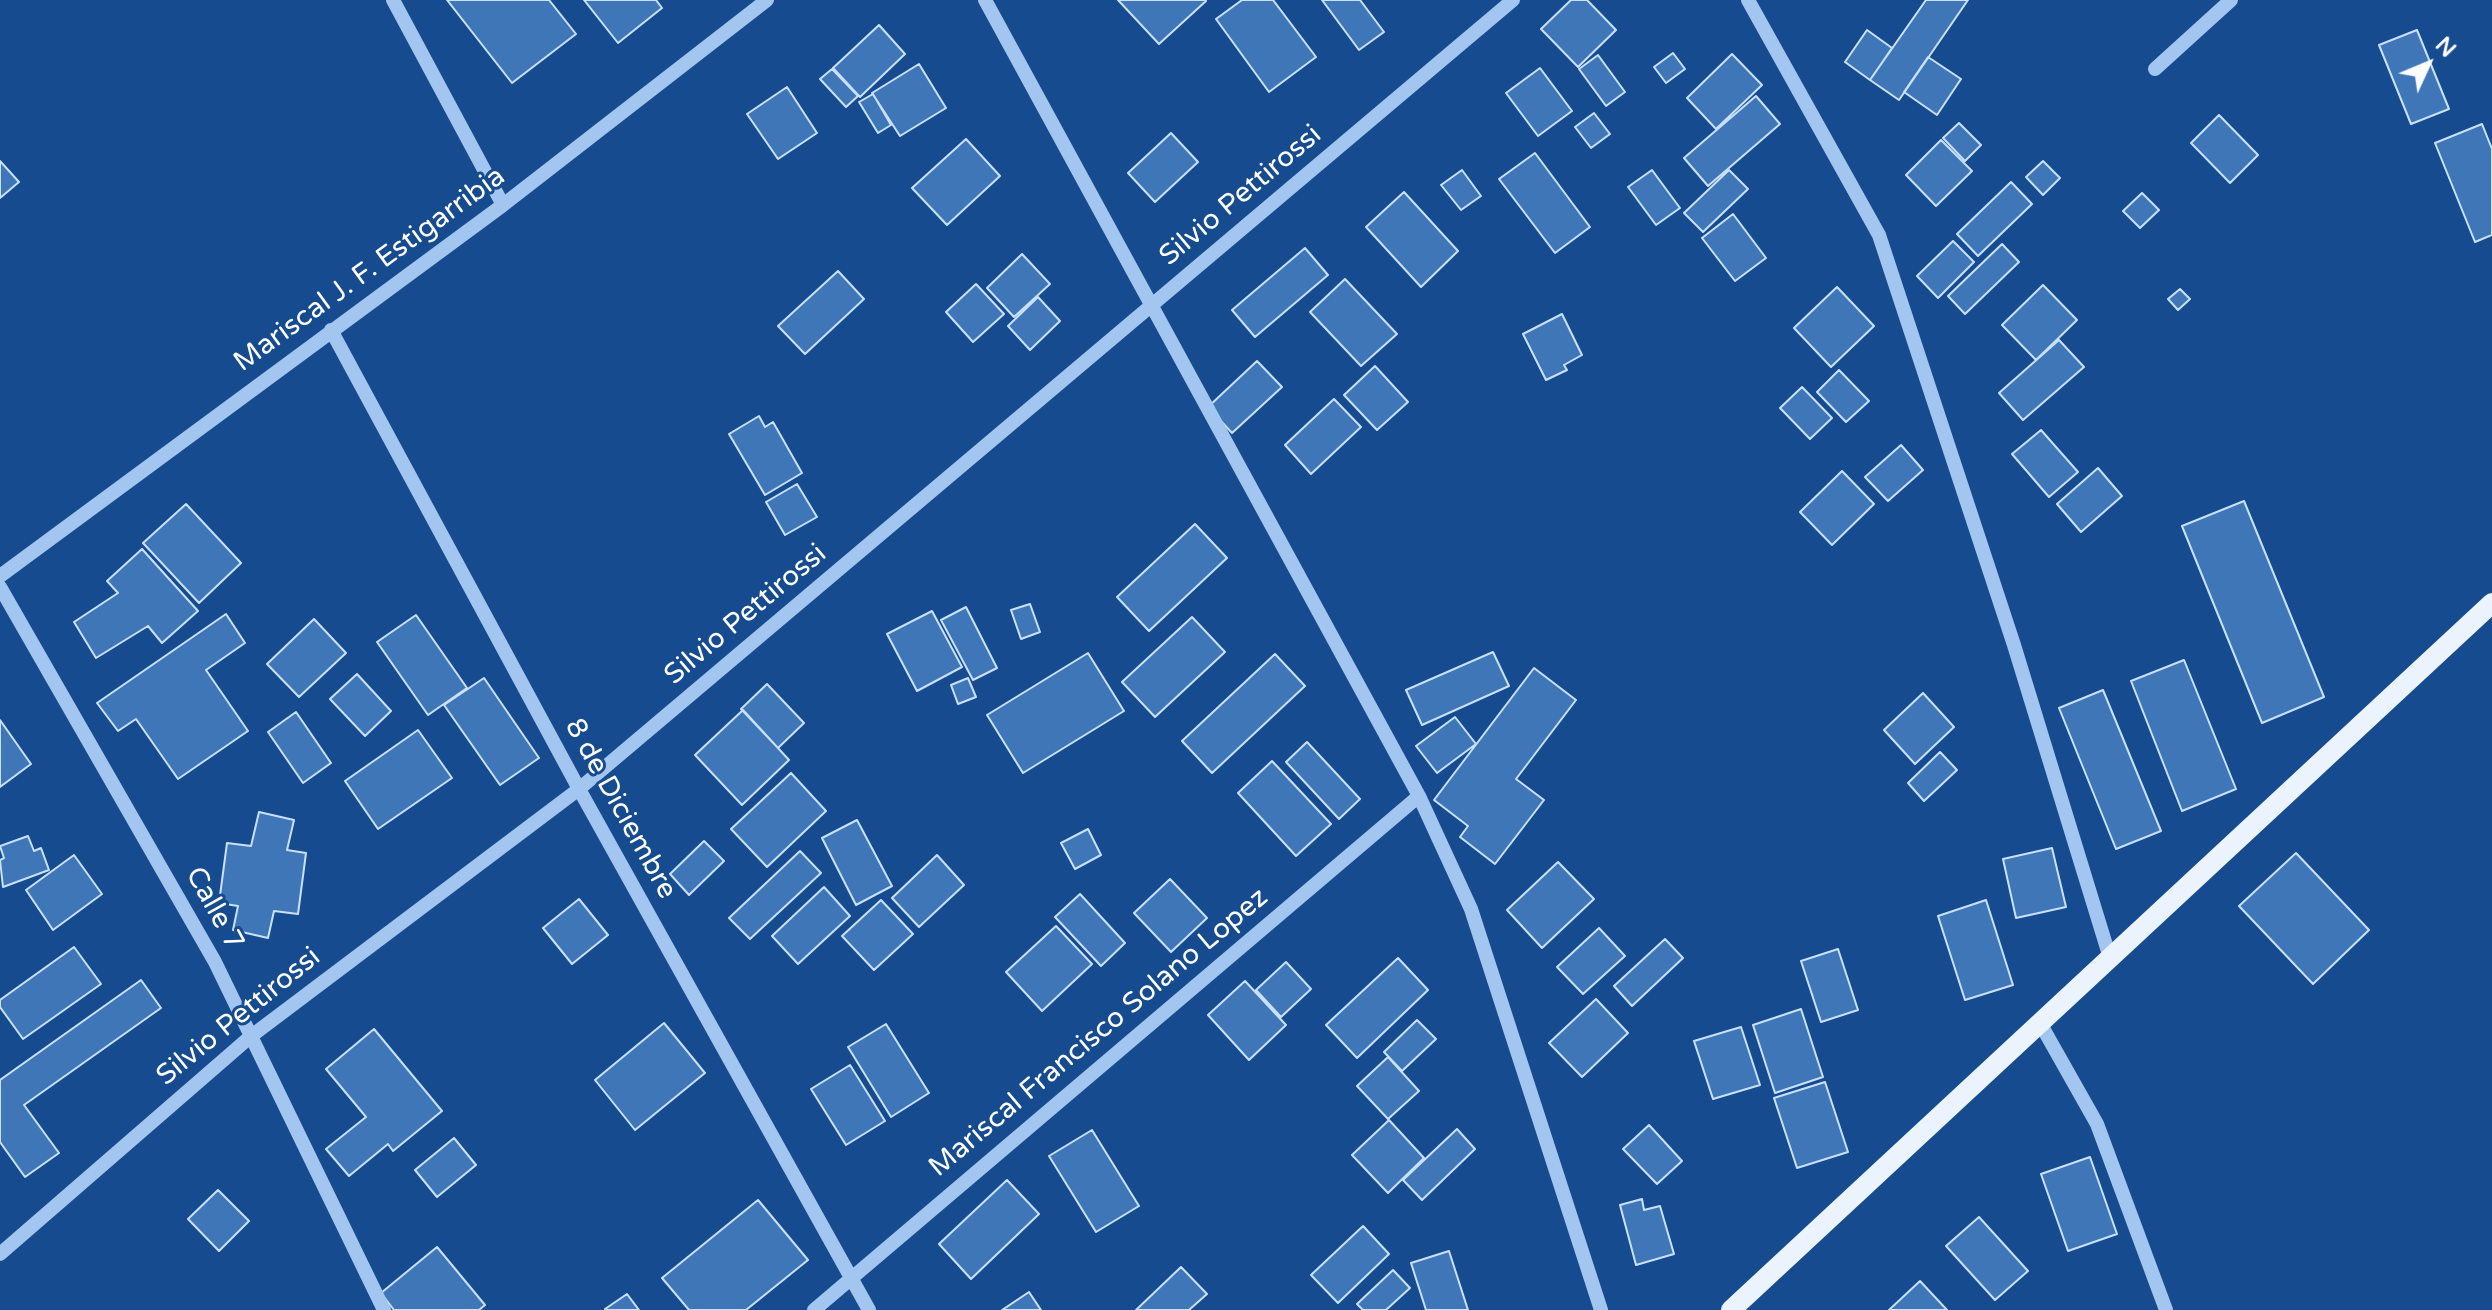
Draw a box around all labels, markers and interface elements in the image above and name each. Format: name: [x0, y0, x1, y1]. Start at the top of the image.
north arrow: [2388, 24, 2468, 104]
text: N: [2430, 32, 2461, 63]
street label: Silvio Pettirossi: [1153, 119, 1329, 273]
street label: Mariscal J. F. Estigarribia: [228, 160, 512, 380]
street label: Silvio Pettirossi: [658, 538, 834, 692]
street label: 8 de Diciembre: [557, 713, 683, 905]
street label: Calle 7: [178, 862, 250, 956]
street label: Mariscal Francisco Solano Lopez: [923, 881, 1275, 1185]
street label: Silvio Pettirossi: [150, 941, 328, 1093]

